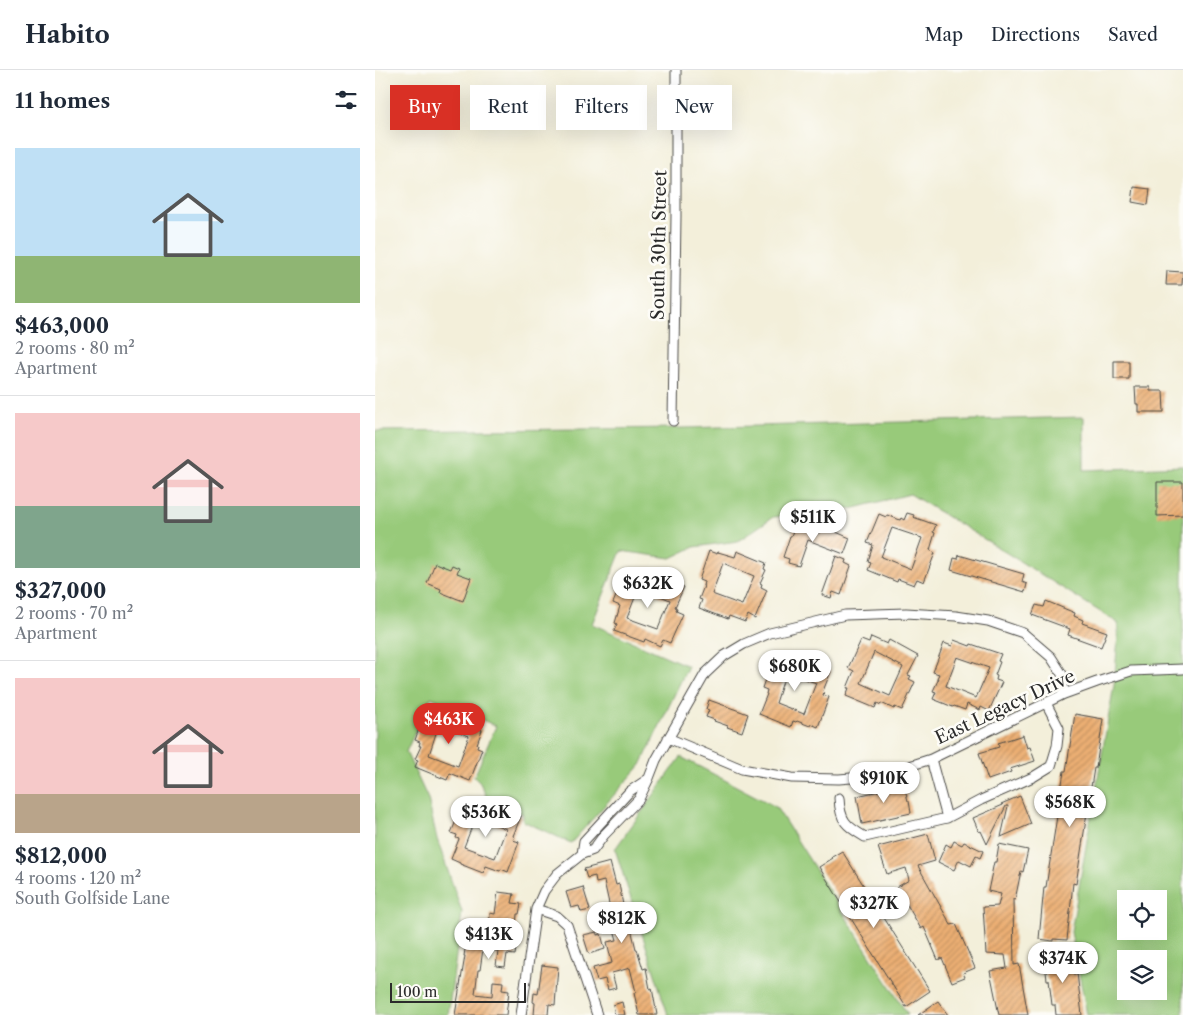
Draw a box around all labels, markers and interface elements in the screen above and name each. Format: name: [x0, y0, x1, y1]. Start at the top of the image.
text: Habito: [25, 20, 110, 49]
text: Map: [924, 24, 963, 46]
text: Directions: [991, 24, 1080, 46]
text: Saved: [1108, 24, 1158, 46]
chip: Buy: [390, 85, 460, 130]
chip: Rent: [470, 85, 546, 130]
chip: Filters: [556, 85, 647, 130]
chip: New: [657, 85, 732, 130]
icon: filters: [332, 86, 360, 114]
text: 11 homes: [15, 88, 110, 113]
street label: South 30th Street: [647, 169, 671, 320]
icon: home: [143, 180, 233, 270]
text: $463,000: [15, 313, 109, 338]
text: 2 rooms · 80 m²: [15, 338, 135, 358]
text: Apartment: [15, 358, 97, 378]
icon: home: [143, 446, 233, 536]
pin: $511K: [778, 500, 848, 543]
text: $511K: [791, 507, 835, 527]
pin: $632K: [613, 566, 683, 609]
text: $632K: [623, 573, 673, 593]
text: $327,000: [15, 578, 106, 603]
text: 2 rooms · 70 m²: [15, 603, 133, 623]
text: Apartment: [15, 623, 97, 643]
pin: $680K: [760, 650, 830, 692]
text: $680K: [769, 656, 821, 676]
street label: East Legacy Drive: [932, 665, 1078, 749]
pin: $463K: [414, 702, 484, 745]
text: $463K: [424, 709, 474, 729]
icon: home: [143, 711, 233, 801]
pin: $910K: [849, 762, 919, 804]
text: $910K: [860, 768, 908, 788]
pin: $568K: [1035, 786, 1105, 828]
text: $568K: [1045, 792, 1095, 812]
pin: $536K: [451, 796, 521, 838]
text: $536K: [461, 802, 511, 822]
text: $812,000: [15, 843, 107, 868]
text: 4 rooms · 120 m²: [15, 868, 141, 888]
pin: $327K: [839, 886, 909, 929]
text: South Golfside Lane: [15, 888, 170, 908]
map controls: [1117, 890, 1167, 1000]
button: locate: [1117, 890, 1167, 940]
text: $327K: [850, 893, 898, 913]
pin: $812K: [587, 902, 657, 944]
text: $812K: [598, 908, 646, 928]
pin: $413K: [454, 918, 524, 960]
text: $413K: [465, 924, 513, 944]
pin: $374K: [1028, 942, 1098, 984]
text: $374K: [1039, 948, 1087, 968]
button: layers: [1117, 950, 1167, 1000]
scale bar: [390, 980, 526, 1003]
text: 100 m: [397, 983, 437, 1001]

